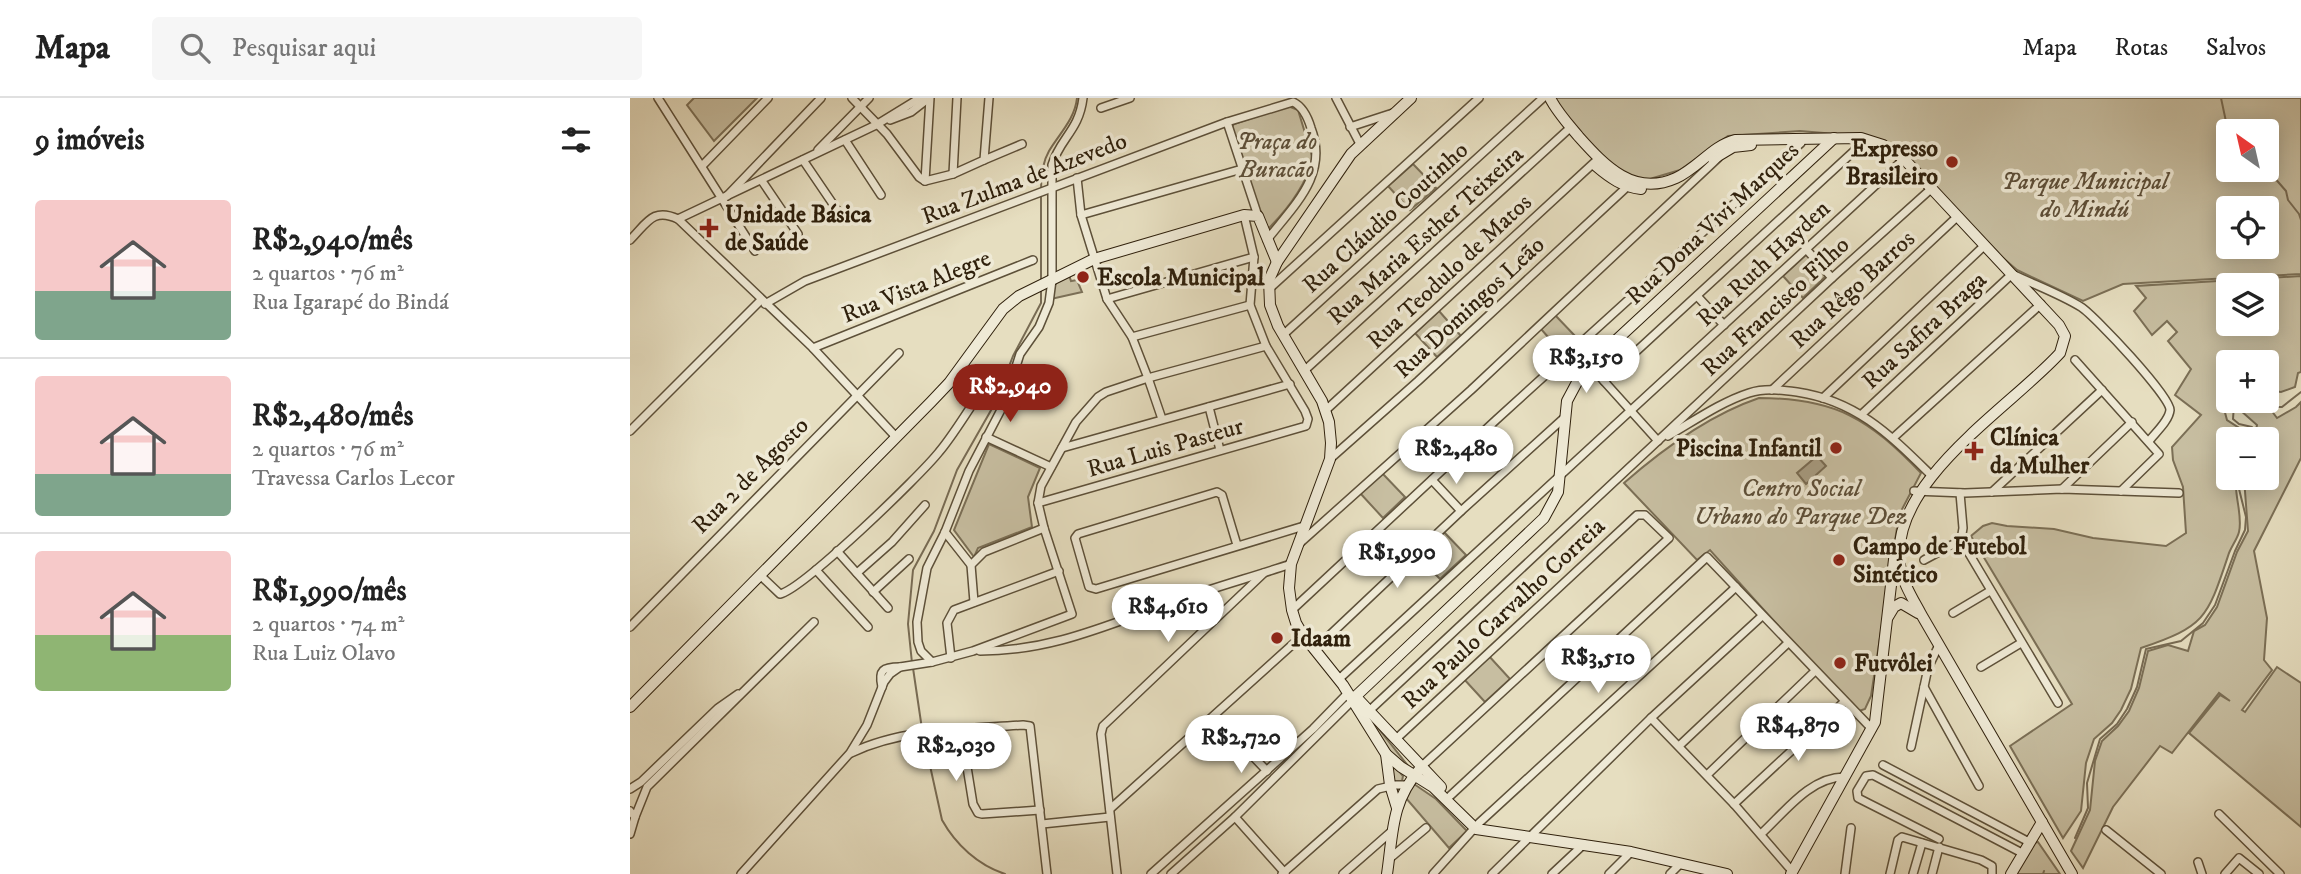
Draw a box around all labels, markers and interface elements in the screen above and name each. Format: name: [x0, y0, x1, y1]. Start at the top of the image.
search box: [152, 17, 642, 80]
text: Mapa: [35, 28, 110, 69]
icon: search: [176, 29, 214, 67]
text: Pesquisar aqui: [232, 32, 376, 65]
text: Mapa: [2022, 33, 2077, 63]
text: Rotas: [2115, 33, 2168, 63]
text: Salvos: [2206, 33, 2266, 63]
north arrow: [2216, 119, 2278, 182]
map controls: [2216, 119, 2279, 490]
icon: filters: [557, 121, 595, 159]
text: 9 imóveis: [35, 122, 144, 159]
street label: Rua Zulma de Azevedo: [918, 126, 1131, 232]
park label: Praça do Buracão: [1237, 127, 1317, 185]
place label: Expresso Brasileiro: [1846, 134, 1938, 192]
street label: Rua Cláudio Coutinho: [1297, 135, 1475, 300]
street label: Rua Dona Vivi Marques: [1620, 136, 1805, 312]
street label: Rua Maria Esther Teixeira: [1321, 139, 1531, 332]
marker: Expresso Brasileiro: [1944, 154, 1960, 170]
park label: Parque Municipal do Mindú: [2002, 167, 2171, 225]
street label: Rua Teodulo de Matos: [1361, 188, 1538, 356]
street label: Rua Ruth Hayden: [1691, 194, 1837, 333]
button: locate: [2216, 196, 2279, 259]
place label: Unidade Básica de Saúde: [725, 200, 872, 258]
marker: Unidade Básica de Saúde: [699, 218, 719, 238]
text: R$2,940/mês: [252, 222, 413, 259]
street label: Rua Rêgo Barros: [1784, 224, 1921, 355]
icon: home: [91, 228, 175, 312]
street label: Rua Domingos Leão: [1388, 230, 1551, 385]
street label: Rua Francisco Filho: [1695, 230, 1856, 383]
street label: Rua Vista Alegre: [837, 243, 995, 330]
text: 2 quartos · 76 m²: [252, 259, 404, 288]
place label: Escola Municipal: [1097, 263, 1265, 293]
street label: Rua Safira Braga: [1856, 265, 1994, 396]
marker: Escola Municipal: [1075, 269, 1091, 285]
button: layers: [2216, 273, 2279, 336]
text: Rua Igarapé do Bindá: [252, 288, 449, 317]
pin: R$3,150: [1521, 336, 1651, 395]
text: R$3,150: [1549, 343, 1623, 372]
button: +: [2216, 350, 2279, 413]
pin: R$2,940: [945, 364, 1075, 424]
text: R$2,940: [969, 372, 1051, 401]
text: R$2,480/mês: [252, 398, 414, 435]
icon: home: [91, 404, 175, 488]
street label: Rua 2 de Agosto: [686, 411, 815, 540]
street label: Rua Luis Pasteur: [1084, 411, 1247, 485]
place label: Clínica da Mulher: [1990, 423, 2090, 481]
pin: R$2,480: [1391, 426, 1521, 486]
button: −: [2216, 427, 2279, 490]
text: R$2,480: [1414, 434, 1498, 463]
place label: Piscina Infantil: [1676, 434, 1823, 464]
text: 2 quartos · 76 m²: [252, 435, 404, 464]
marker: Piscina Infantil: [1828, 440, 1844, 456]
marker: Clínica da Mulher: [1964, 441, 1984, 461]
text: Travessa Carlos Lecor: [252, 464, 455, 493]
park label: Centro Social Urbano do Parque Dez: [1694, 474, 1908, 532]
street label: Rua Paulo Carvalho Correia: [1396, 511, 1612, 716]
pin: R$1,990: [1332, 531, 1462, 590]
place label: Campo de Futebol Sintético: [1853, 532, 2027, 590]
text: R$1,990: [1358, 538, 1436, 567]
marker: Campo de Futebol Sintético: [1831, 552, 1847, 568]
text: R$1,990/mês: [252, 573, 407, 610]
icon: home: [91, 579, 175, 663]
pin: R$4,610: [1103, 584, 1233, 644]
text: R$4,610: [1128, 592, 1208, 621]
text: 2 quartos · 74 m²: [252, 610, 405, 639]
place label: Idaam: [1291, 624, 1351, 654]
marker: Idaam: [1269, 630, 1285, 646]
pin: R$3,510: [1533, 636, 1663, 695]
text: Rua Luiz Olavo: [252, 639, 396, 668]
text: R$3,510: [1561, 643, 1635, 672]
place label: Futvôlei: [1854, 649, 1933, 679]
marker: Futvôlei: [1832, 655, 1848, 671]
pin: R$4,870: [1733, 704, 1863, 763]
text: R$4,870: [1756, 711, 1840, 740]
pin: R$2,720: [1176, 716, 1306, 775]
text: R$2,720: [1201, 723, 1281, 752]
pin: R$2,030: [891, 724, 1021, 783]
text: R$2,030: [917, 731, 995, 760]

